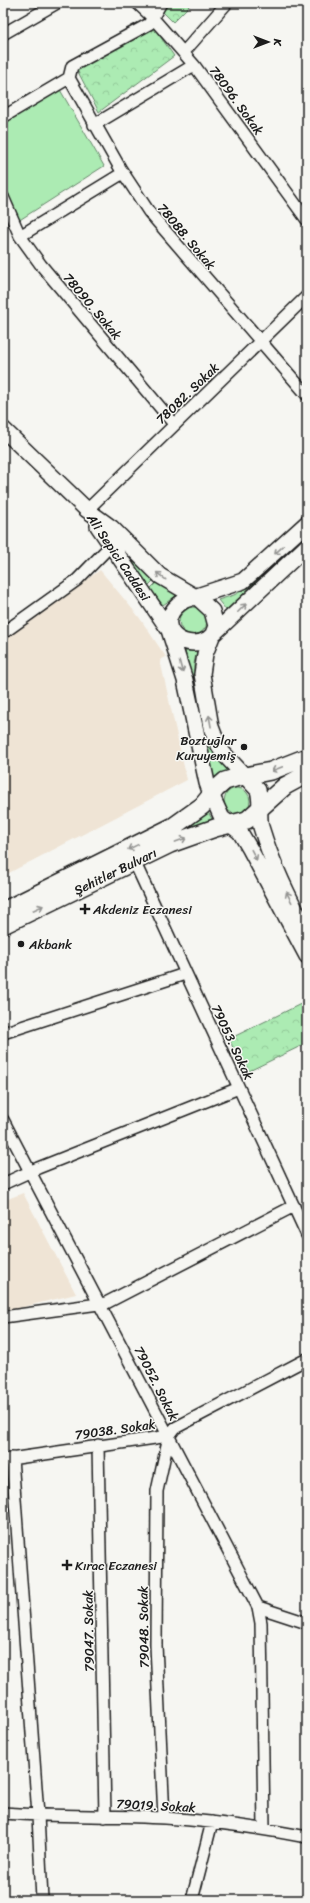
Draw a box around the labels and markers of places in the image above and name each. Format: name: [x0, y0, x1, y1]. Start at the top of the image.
place label: Boztuğlar Kuruyemiş: [176, 729, 237, 767]
marker: Boztuğlar Kuruyemiş: [239, 742, 249, 752]
place label: Akdeniz Eczanesi: [92, 898, 192, 921]
marker: Akdeniz Eczanesi: [80, 904, 90, 914]
place label: Akbank: [28, 933, 72, 956]
marker: Akbank: [16, 939, 26, 949]
place label: Kırac Eczanesi: [75, 1554, 157, 1577]
marker: Kırac Eczanesi: [62, 1560, 72, 1570]

